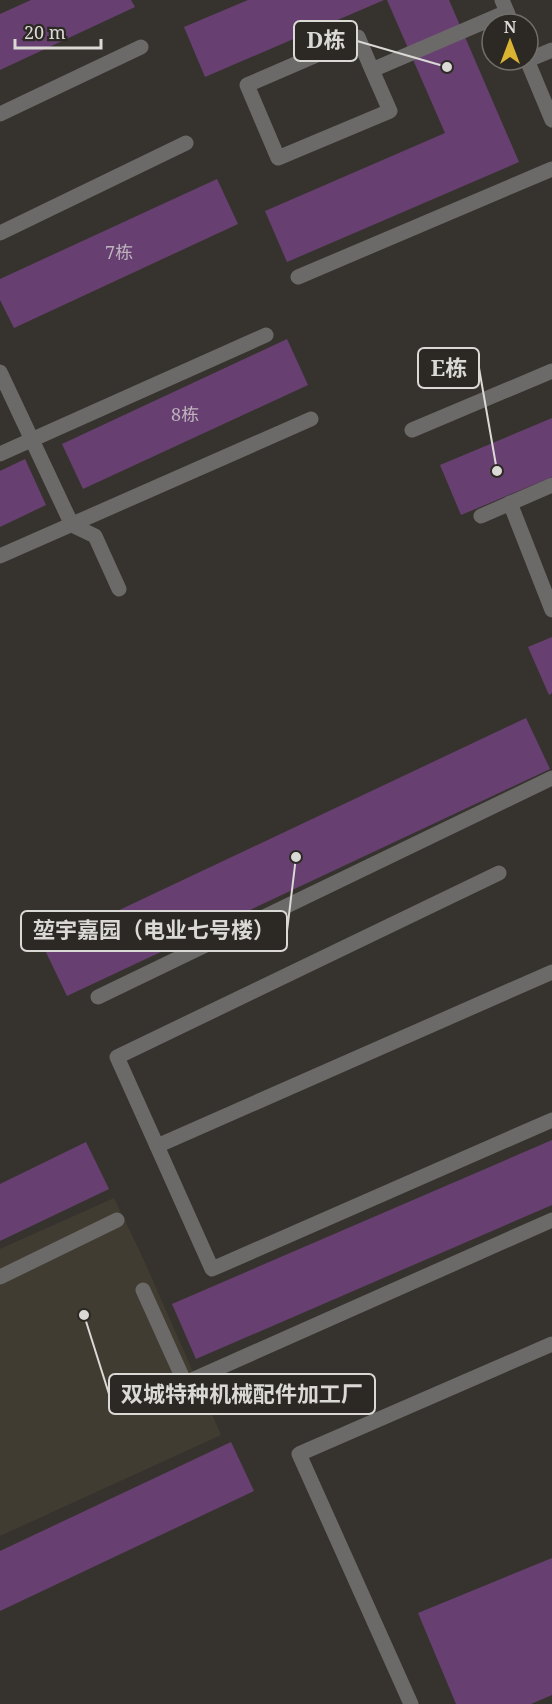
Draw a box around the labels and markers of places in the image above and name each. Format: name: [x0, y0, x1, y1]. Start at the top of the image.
callout: D栋: [294, 21, 357, 61]
callout: E栋: [418, 348, 479, 388]
callout: 堃宇嘉园（电业七号楼）: [21, 911, 287, 951]
callout: 双城特种机械配件加工厂: [109, 1374, 375, 1414]

